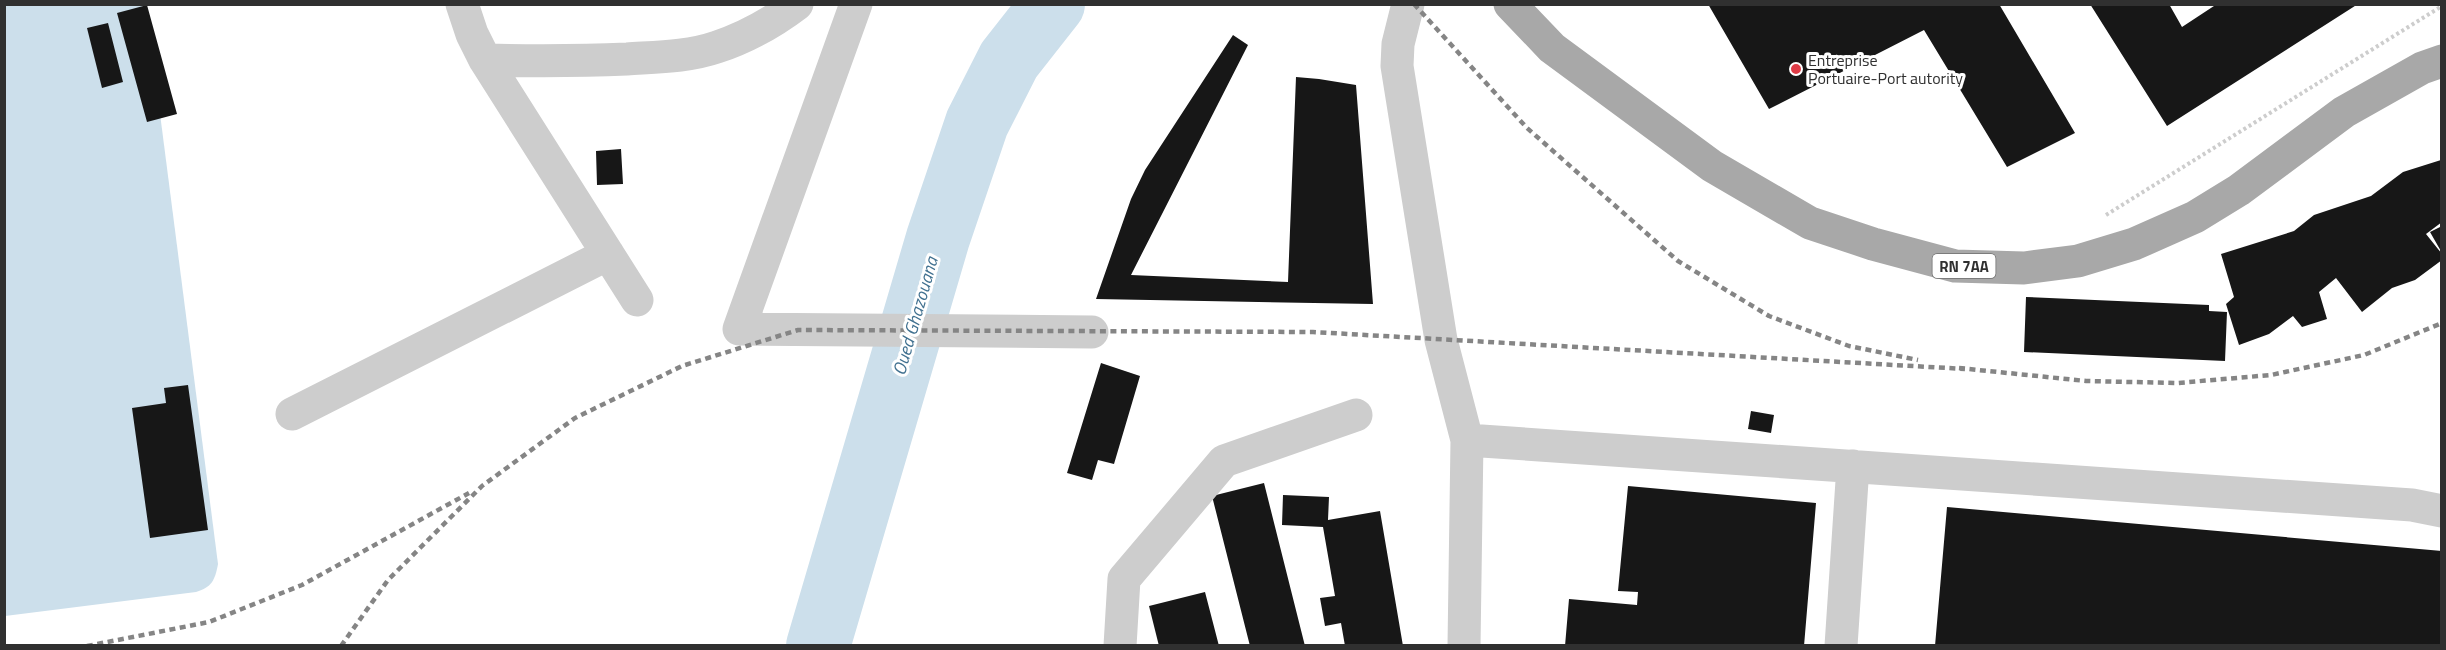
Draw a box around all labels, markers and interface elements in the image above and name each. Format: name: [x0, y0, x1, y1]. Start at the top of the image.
place label: Entreprise Portuaire-Port autority: [1808, 48, 1963, 90]
marker: Entreprise Portuaire-Port autority: [1789, 62, 1803, 76]
water label: Oued Ghazouana: [885, 253, 945, 378]
road number: RN 7AA: [1932, 254, 1996, 278]

